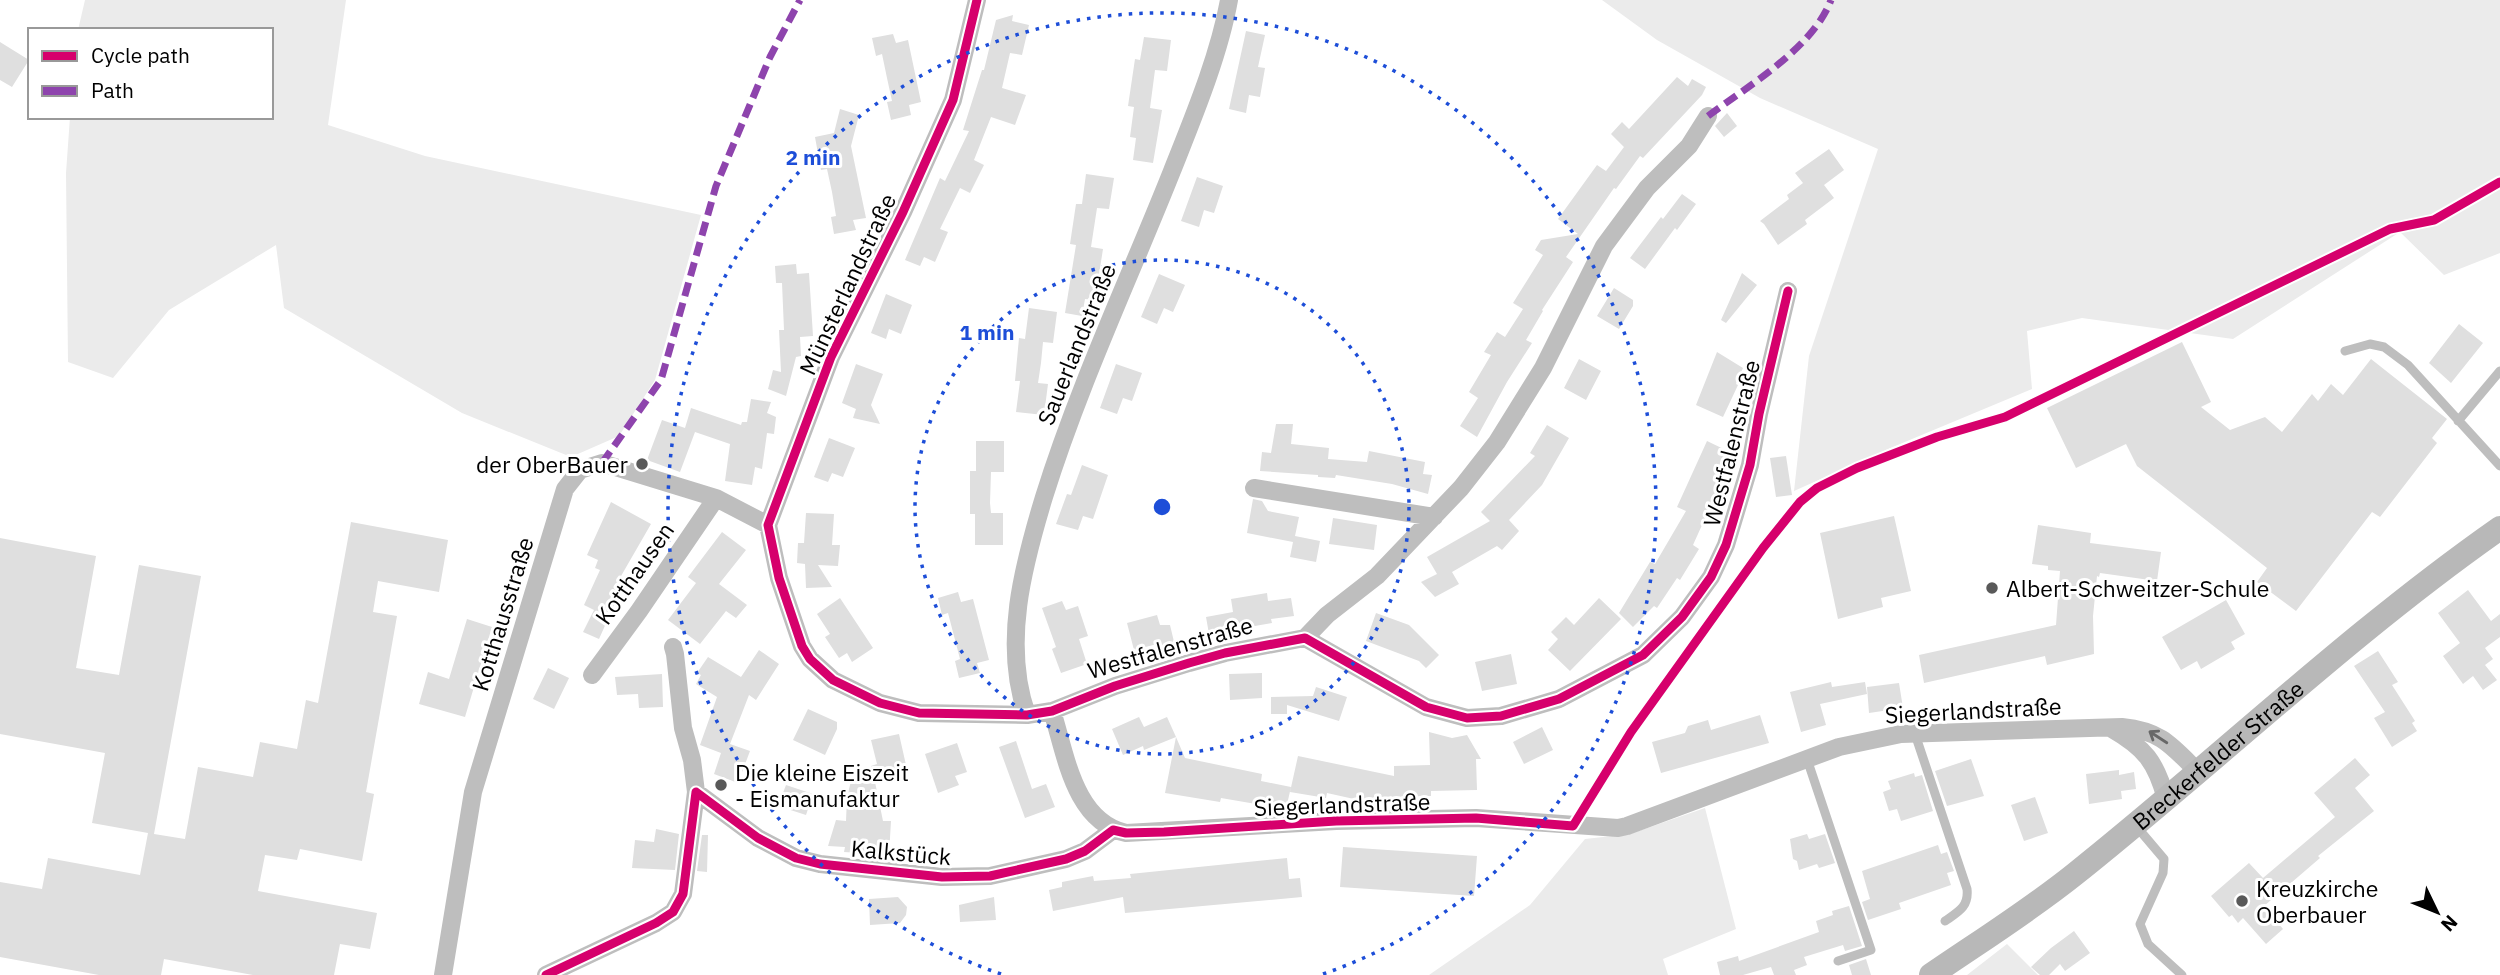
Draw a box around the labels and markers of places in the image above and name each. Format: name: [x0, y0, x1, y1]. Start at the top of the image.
place label: der OberBauer: [476, 449, 629, 479]
marker: der OberBauer: [634, 456, 650, 472]
centre of rings: [1150, 495, 1174, 519]
place label: Albert-Schweitzer-Schule: [2006, 573, 2269, 603]
marker: Albert-Schweitzer-Schule: [1984, 580, 2000, 596]
place label: Die kleine Eiszeit - Eismanufaktur: [735, 757, 909, 813]
marker: Die kleine Eiszeit - Eismanufaktur: [713, 777, 729, 793]
place label: Kreuzkirche Oberbauer: [2256, 873, 2379, 929]
marker: Kreuzkirche Oberbauer: [2234, 893, 2250, 909]

